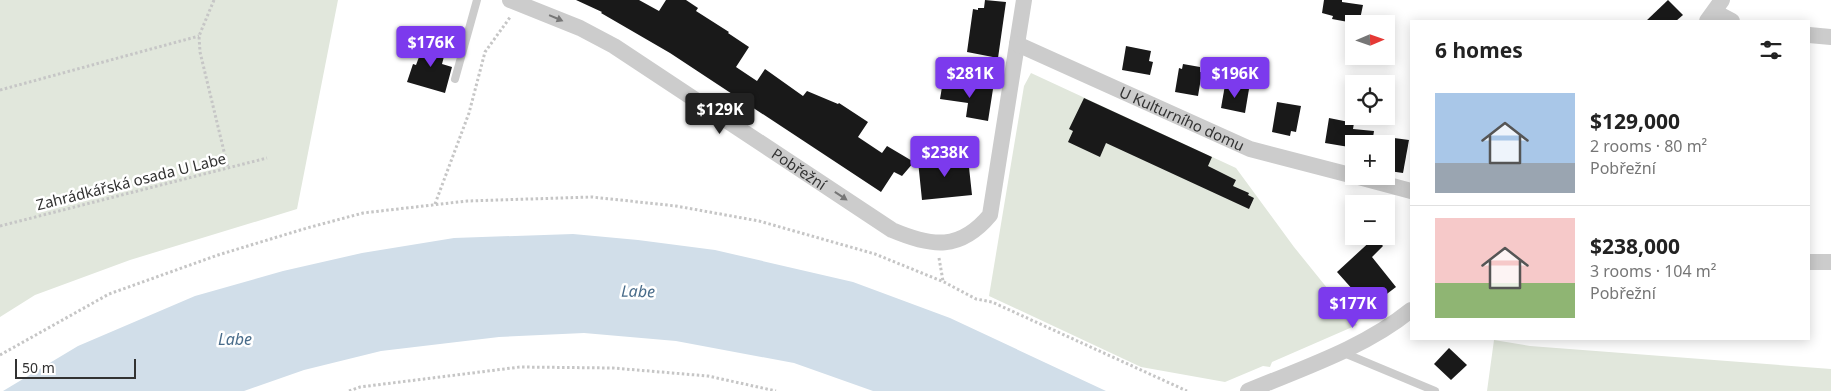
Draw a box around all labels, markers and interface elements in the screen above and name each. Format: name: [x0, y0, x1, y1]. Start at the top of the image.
one-way arrow: [548, 14, 563, 22]
north arrow: [1345, 15, 1395, 65]
map controls: [1345, 15, 1395, 245]
pin: $176K: [396, 26, 466, 68]
text: $176K: [407, 31, 455, 53]
text: 6 homes: [1435, 36, 1523, 64]
icon: filters: [1757, 36, 1785, 64]
pin: $281K: [935, 56, 1005, 99]
pin: $196K: [1200, 56, 1270, 99]
text: $281K: [946, 62, 994, 84]
text: $196K: [1211, 62, 1259, 84]
button: locate: [1345, 75, 1395, 125]
street label: U Kulturního domu: [1116, 81, 1248, 155]
pin: $129K: [685, 92, 755, 135]
text: $129K: [696, 98, 744, 120]
text: $129,000: [1590, 107, 1680, 135]
icon: home: [1475, 113, 1535, 173]
button: +: [1345, 135, 1395, 185]
text: 2 rooms · 80 m²: [1590, 135, 1707, 157]
pin: $238K: [910, 136, 980, 178]
text: $238K: [921, 141, 969, 163]
street label: Pobřežní: [768, 143, 831, 195]
street label: Zahrádkářská osada U Labe: [34, 148, 228, 214]
text: Pobřežní: [1590, 157, 1656, 179]
one-way arrow: [834, 192, 848, 201]
button: −: [1345, 195, 1395, 245]
text: $238,000: [1590, 232, 1680, 260]
icon: home: [1475, 238, 1535, 298]
text: 3 rooms · 104 m²: [1590, 260, 1716, 282]
water label: Labe: [621, 280, 655, 302]
text: Pobřežní: [1590, 282, 1656, 304]
pin: $177K: [1318, 286, 1388, 329]
text: $177K: [1329, 292, 1377, 314]
water label: Labe: [218, 328, 252, 350]
scale bar: [15, 356, 136, 379]
text: 50 m: [22, 358, 55, 377]

